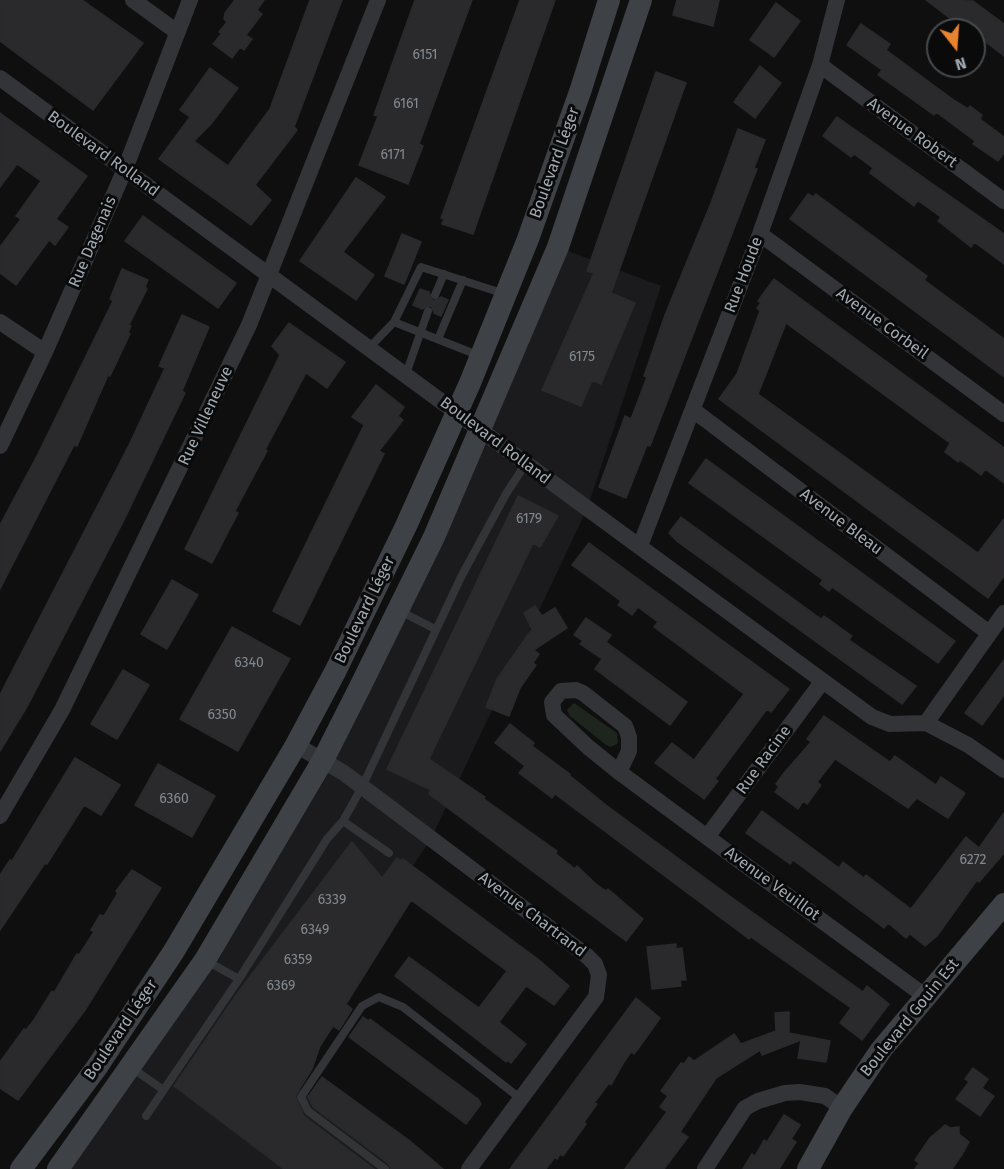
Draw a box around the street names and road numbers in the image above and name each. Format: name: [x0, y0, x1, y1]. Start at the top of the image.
street label: Avenue Robert: [863, 94, 961, 172]
street label: Boulevard Léger: [526, 105, 584, 221]
street label: Boulevard Rolland: [43, 107, 163, 201]
street label: Rue Dagenais: [65, 193, 121, 291]
street label: Rue Houde: [721, 234, 767, 316]
street label: Avenue Corbeil: [832, 284, 932, 364]
street label: Rue Villeneuve: [175, 363, 237, 469]
street label: Boulevard Rolland: [436, 393, 554, 489]
street label: Avenue Bleau: [796, 485, 886, 559]
street label: Boulevard Léger: [331, 553, 399, 667]
street label: Rue Racine: [733, 722, 795, 798]
street label: Avenue Veuillot: [721, 843, 823, 925]
street label: Avenue Chartrand: [475, 868, 589, 962]
street label: Boulevard Gouin Est: [857, 955, 963, 1081]
street label: Boulevard Léger: [80, 976, 162, 1084]

